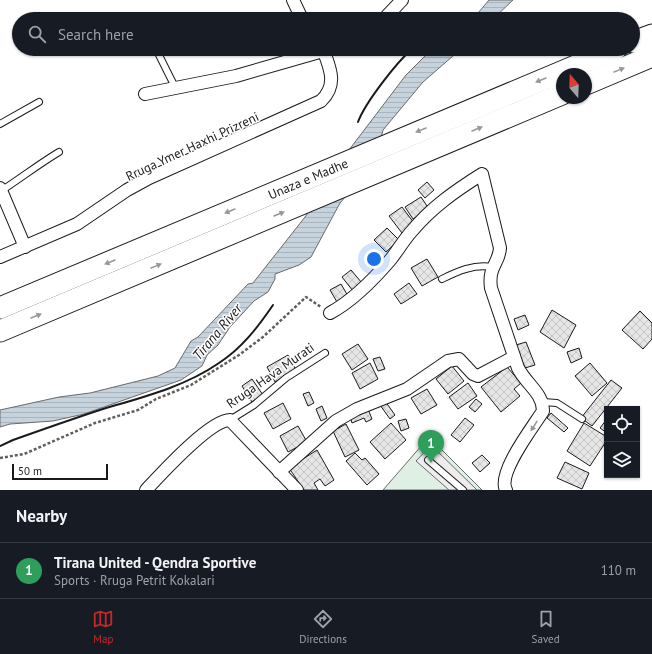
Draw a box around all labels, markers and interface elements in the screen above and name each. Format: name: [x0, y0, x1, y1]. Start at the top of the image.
search box: [12, 12, 640, 56]
icon: search: [26, 23, 48, 45]
text: Search here: [58, 25, 134, 44]
one-way arrow: [613, 66, 625, 72]
north arrow: [556, 68, 592, 104]
one-way arrow: [535, 77, 546, 83]
street label: Rruga Ymer Haxhi Prizreni: [123, 108, 262, 185]
one-way arrow: [472, 126, 484, 132]
one-way arrow: [414, 128, 426, 134]
street label: Unaza e Madhe: [265, 155, 351, 203]
one-way arrow: [223, 209, 235, 215]
one-way arrow: [274, 210, 286, 216]
your location: [364, 249, 384, 269]
one-way arrow: [103, 259, 115, 265]
one-way arrow: [151, 263, 162, 269]
water label: Tirana River: [188, 299, 247, 364]
one-way arrow: [30, 313, 42, 319]
street label: Rruga Hava Murati: [223, 339, 317, 412]
map controls: [604, 406, 640, 478]
button: locate: [604, 406, 640, 442]
one-way arrow: [530, 421, 538, 431]
pin: 1: [418, 430, 444, 463]
button: layers: [604, 442, 640, 478]
scale bar: [12, 462, 108, 481]
text: 50 m: [18, 464, 42, 478]
text: Nearby: [16, 505, 67, 527]
text: Tirana United - Qendra Sportive: [54, 553, 256, 572]
text: 1: [25, 562, 33, 579]
text: 110 m: [601, 562, 636, 579]
text: Sports · Rruga Petrit Kokalari: [54, 572, 215, 589]
tab: Map: [92, 608, 114, 646]
tab: Directions: [299, 608, 347, 646]
tab: Saved: [532, 608, 560, 646]

